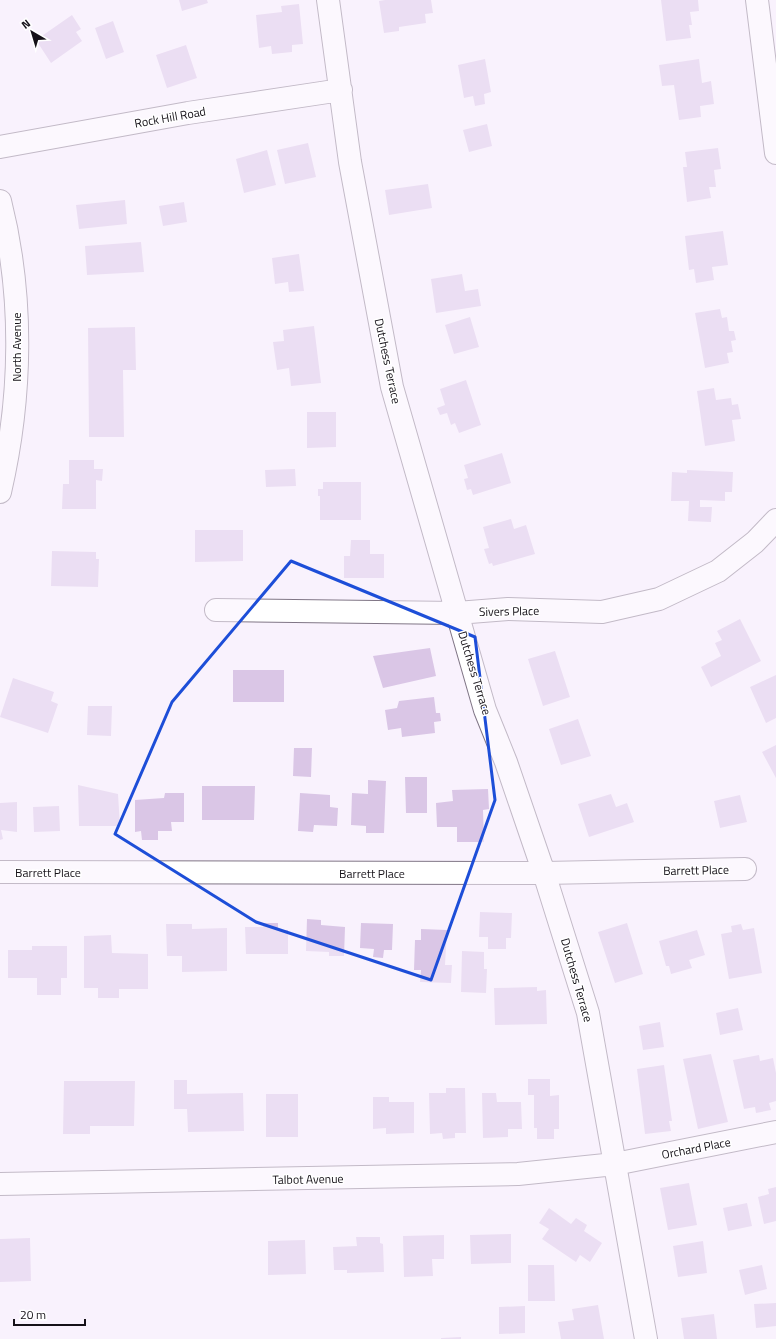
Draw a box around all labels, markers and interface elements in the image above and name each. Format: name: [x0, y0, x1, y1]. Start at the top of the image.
north arrow: [12, 12, 52, 52]
text: N: [18, 15, 34, 33]
street label: Rock Hill Road: [133, 101, 207, 133]
street label: North Avenue: [7, 312, 26, 382]
street label: Dutchess Terrace: [370, 317, 406, 405]
street label: Sivers Place: [479, 601, 539, 621]
street label: Dutchess Terrace: [453, 629, 497, 717]
street label: Barrett Place: [663, 860, 729, 880]
street label: Barrett Place: [15, 863, 81, 882]
street label: Barrett Place: [339, 864, 405, 883]
street label: Dutchess Terrace: [556, 936, 598, 1024]
street label: Orchard Place: [660, 1132, 732, 1164]
street label: Talbot Avenue: [272, 1169, 344, 1189]
scale bar: [14, 1301, 85, 1327]
text: 20 m: [20, 1305, 46, 1324]

